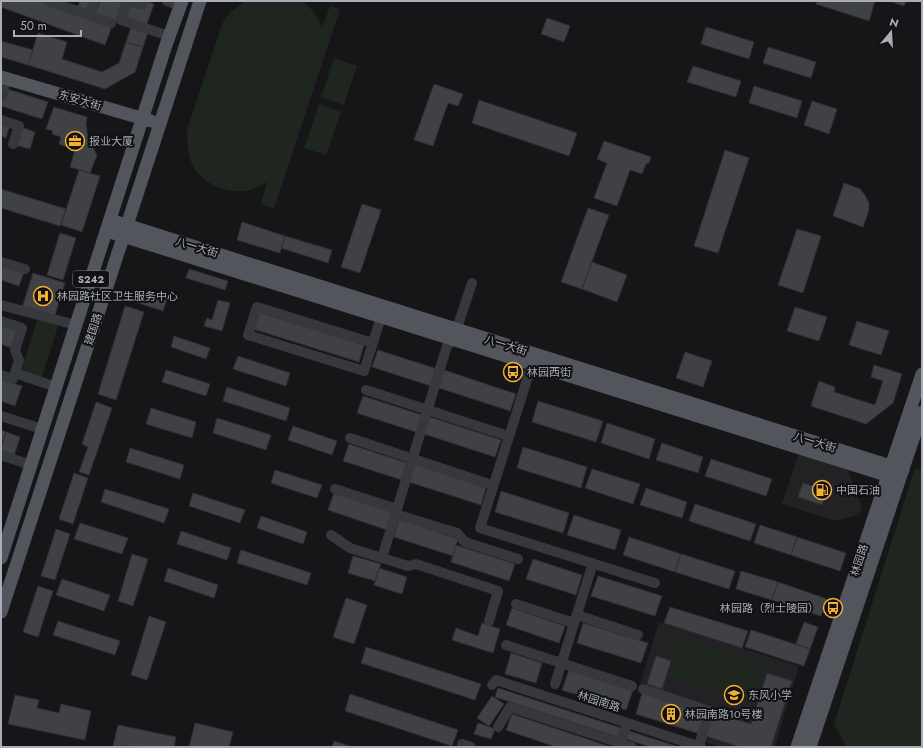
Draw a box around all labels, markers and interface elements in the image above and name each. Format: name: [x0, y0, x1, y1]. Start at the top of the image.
scale bar: [14, 12, 81, 38]
north arrow: [871, 12, 911, 52]
text: N: [887, 14, 901, 31]
text: 50 m: [20, 17, 47, 35]
street label: 东安大街: [57, 86, 103, 114]
office icon: 报业大厦: [64, 130, 86, 152]
place label: 报业大厦: [89, 133, 133, 149]
street label: 八一大街: [174, 233, 220, 261]
road number: S242: [73, 271, 109, 287]
hospital icon: 林园路社区卫生服务中心: [32, 285, 54, 307]
place label: 林园路社区卫生服务中心: [57, 288, 178, 304]
street label: 建国路: [80, 311, 106, 347]
street label: 八一大街: [483, 331, 529, 359]
bus stop icon: 林园西街: [502, 361, 524, 383]
place label: 林园西街: [527, 364, 571, 380]
street label: 八一大街: [792, 428, 838, 456]
fuel station icon: 中国石油: [811, 479, 833, 501]
place label: 中国石油: [836, 482, 880, 498]
street label: 林园路: [846, 542, 872, 578]
bus stop icon: 林园路（烈士陵园）: [822, 597, 844, 619]
place label: 林园路（烈士陵园）: [720, 600, 819, 616]
school or university icon: 东风小学: [723, 684, 745, 706]
street label: 林园南路: [576, 687, 622, 715]
place label: 东风小学: [748, 687, 792, 703]
building icon: 林园南路10号楼: [660, 703, 682, 725]
place label: 林园南路10号楼: [685, 706, 763, 722]

